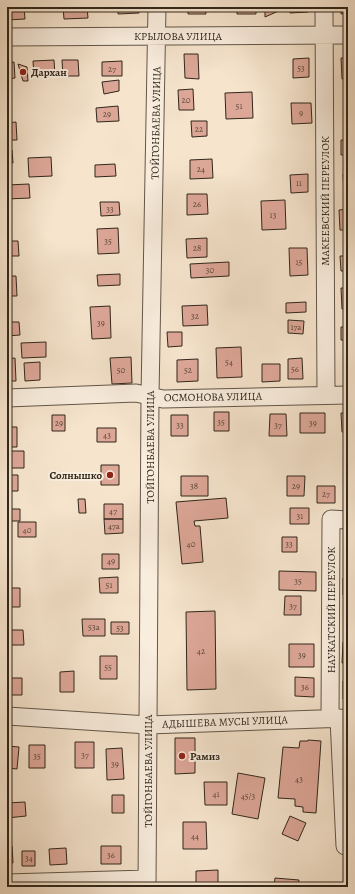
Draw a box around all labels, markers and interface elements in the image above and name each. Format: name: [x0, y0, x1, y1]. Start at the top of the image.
street label: КРЫЛОВА УЛИЦА: [134, 29, 223, 44]
house number: 53: [297, 62, 305, 74]
house number: 27: [108, 63, 116, 75]
place label: Дархан: [31, 65, 67, 80]
street label: ТОЙГОНБАЕВА УЛИЦА: [148, 66, 164, 180]
marker: Дархан: [18, 67, 28, 77]
house number: 20: [181, 94, 191, 106]
house number: 51: [236, 100, 242, 112]
house number: 9: [299, 107, 303, 119]
house number: 29: [103, 108, 111, 120]
house number: 22: [195, 123, 204, 135]
street label: МАКЕЕВСКИЙ ПЕРЕУЛОК: [318, 136, 333, 266]
house number: 24: [197, 163, 205, 175]
house number: 11: [296, 177, 302, 189]
house number: 26: [193, 198, 201, 210]
house number: 33: [106, 203, 114, 215]
house number: 13: [270, 209, 277, 221]
house number: 35: [104, 235, 112, 247]
house number: 28: [193, 242, 201, 254]
house number: 15: [296, 256, 303, 268]
house number: 30: [206, 264, 214, 276]
house number: 32: [191, 310, 200, 322]
house number: 39: [97, 317, 105, 329]
house number: 17а: [290, 321, 302, 333]
house number: 54: [225, 356, 233, 368]
house number: 56: [291, 363, 299, 375]
house number: 50: [117, 364, 126, 376]
house number: 52: [184, 364, 193, 376]
street label: ОСМОНОВА УЛИЦА: [164, 389, 263, 405]
street label: ТОЙГОНБАЕВА УЛИЦА: [143, 390, 158, 504]
house number: 35: [217, 416, 225, 428]
house number: 29: [55, 417, 63, 429]
house number: 39: [309, 417, 317, 429]
house number: 33: [176, 419, 184, 431]
house number: 37: [274, 419, 282, 431]
house number: 43: [103, 429, 111, 441]
place label: Солнышко: [49, 468, 102, 483]
marker: Солнышко: [105, 470, 115, 480]
house number: 38: [190, 480, 198, 492]
house number: 29: [292, 480, 300, 492]
house number: 27: [322, 488, 330, 500]
house number: 47: [109, 505, 117, 517]
house number: 31: [297, 510, 303, 522]
house number: 47а: [108, 520, 121, 532]
house number: 40: [23, 524, 32, 536]
house number: 40: [187, 538, 196, 550]
house number: 33: [285, 538, 293, 550]
street label: НАУКАТСКИЙ ПЕРЕУЛОК: [324, 547, 339, 673]
house number: 49: [107, 555, 115, 567]
house number: 35: [294, 575, 302, 587]
house number: 51: [106, 579, 112, 591]
house number: 37: [289, 600, 297, 612]
house number: 53а: [88, 621, 101, 633]
house number: 53: [116, 622, 124, 634]
house number: 42: [197, 645, 206, 657]
house number: 39: [298, 649, 306, 661]
house number: 55: [104, 661, 112, 673]
house number: 36: [301, 681, 309, 693]
street label: АДЫШЕВА МУСЫ УЛИЦА: [161, 712, 289, 732]
street label: ТОЙГОНБАЕВА УЛИЦА: [141, 714, 156, 828]
house number: 37: [81, 749, 89, 761]
place label: Рамиз: [190, 749, 220, 764]
house number: 35: [33, 750, 41, 762]
marker: Рамиз: [177, 751, 187, 761]
house number: 39: [111, 758, 119, 770]
house number: 43: [295, 773, 303, 785]
house number: 41: [212, 788, 220, 800]
house number: 45/3: [241, 790, 256, 802]
house number: 44: [191, 830, 199, 842]
house number: 36: [107, 849, 115, 861]
house number: 34: [25, 852, 33, 864]

